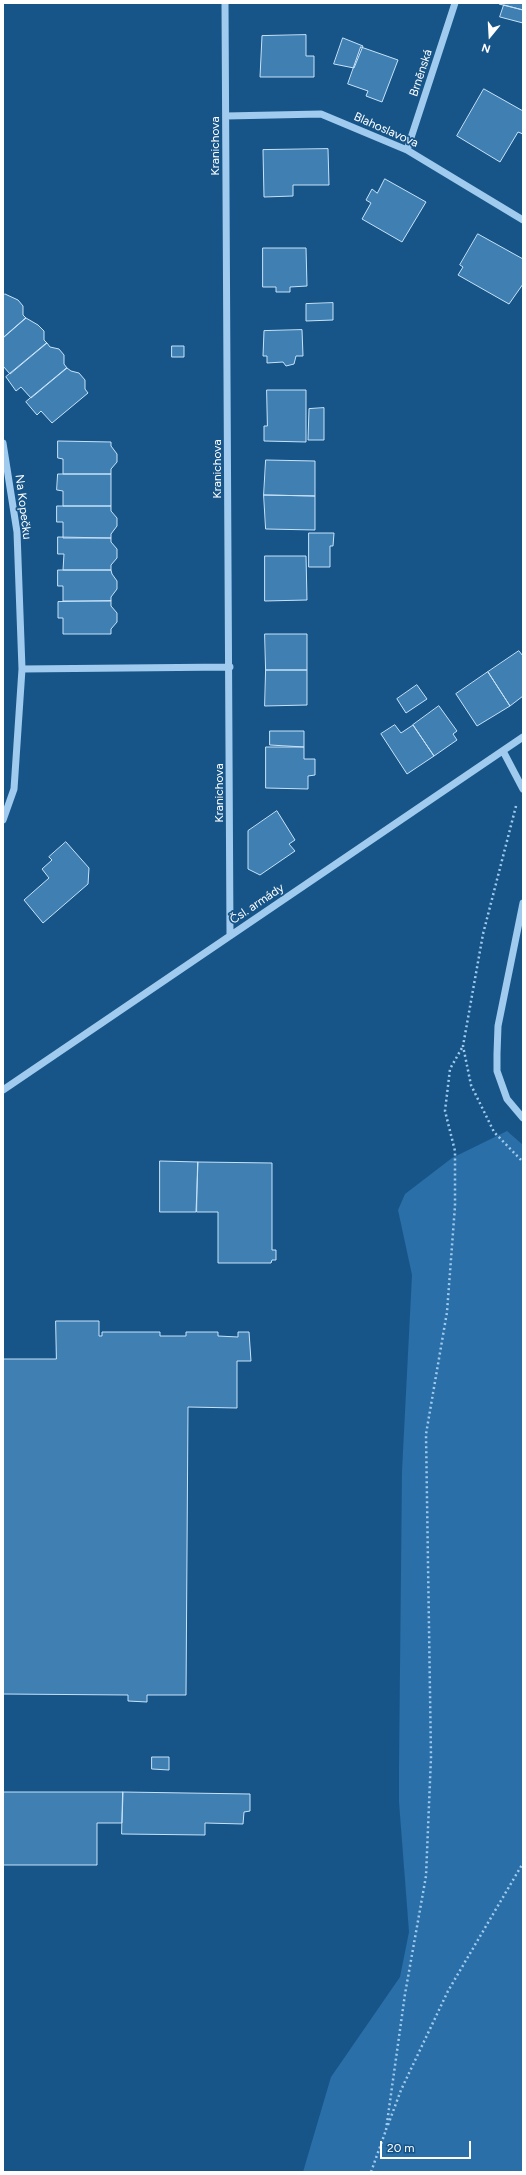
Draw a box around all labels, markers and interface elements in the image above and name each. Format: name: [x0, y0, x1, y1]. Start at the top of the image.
north arrow: [470, 16, 510, 56]
text: N: [480, 40, 492, 55]
street label: Brněnská: [407, 48, 435, 98]
street label: Blahoslavova: [351, 109, 421, 151]
street label: Kranichova: [208, 116, 222, 176]
street label: Kranichova: [210, 439, 224, 499]
street label: Na Kopečku: [12, 474, 34, 540]
street label: Kranichova: [212, 763, 226, 823]
street label: Čsl. armády: [227, 881, 287, 927]
scale bar: [382, 2133, 473, 2159]
text: 20 m: [387, 2141, 415, 2155]

